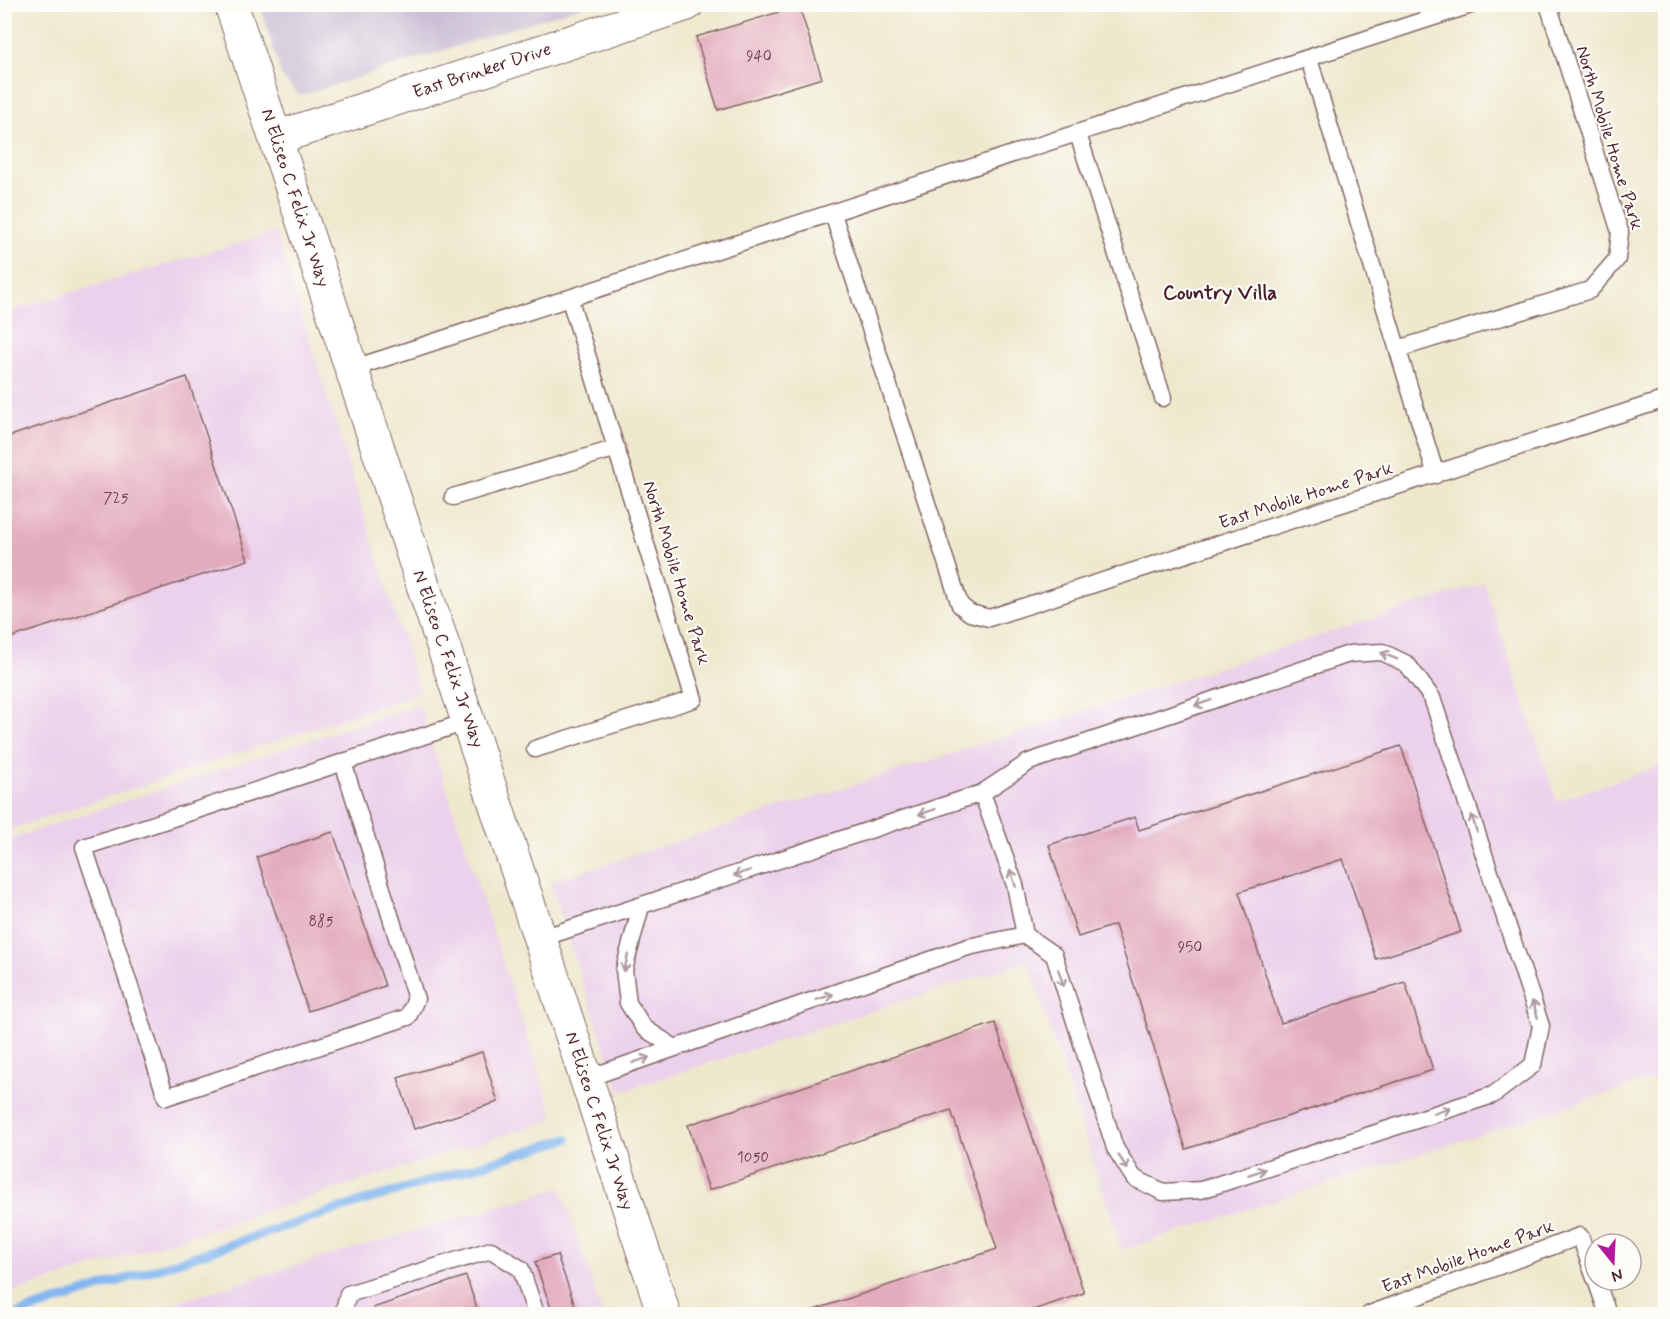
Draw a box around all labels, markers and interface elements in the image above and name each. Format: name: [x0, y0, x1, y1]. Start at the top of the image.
street label: East Brinker Drive: [410, 37, 554, 105]
street label: North Mobile Home Park: [1570, 43, 1648, 233]
house number: 940: [746, 47, 772, 67]
street label: N Eliseo C Felix Jr Way: [255, 106, 335, 290]
district label: Country Villa: [1163, 280, 1277, 307]
street label: East Mobile Home Park: [1216, 457, 1396, 535]
street label: North Mobile Home Park: [637, 478, 715, 668]
house number: 725: [103, 489, 129, 509]
street label: N Eliseo C Felix Jr Way: [406, 567, 490, 751]
one-way arrow: [1380, 650, 1398, 661]
one-way arrow: [1194, 699, 1213, 710]
one-way arrow: [918, 807, 937, 818]
one-way arrow: [1468, 814, 1479, 833]
one-way arrow: [733, 868, 752, 879]
one-way arrow: [1006, 869, 1017, 888]
house number: 885: [308, 912, 334, 932]
house number: 950: [1178, 938, 1202, 958]
one-way arrow: [620, 953, 632, 972]
one-way arrow: [1056, 968, 1067, 987]
one-way arrow: [815, 990, 834, 1001]
one-way arrow: [1529, 1000, 1540, 1018]
street label: N Eliseo C Felix Jr Way: [559, 1029, 639, 1213]
one-way arrow: [631, 1054, 650, 1065]
one-way arrow: [1432, 1105, 1451, 1116]
house number: 1050: [737, 1148, 769, 1168]
one-way arrow: [1117, 1153, 1130, 1170]
one-way arrow: [1247, 1166, 1266, 1177]
street label: East Mobile Home Park: [1379, 1215, 1557, 1299]
north arrow: [1583, 1232, 1643, 1292]
text: N: [1609, 1263, 1625, 1286]

